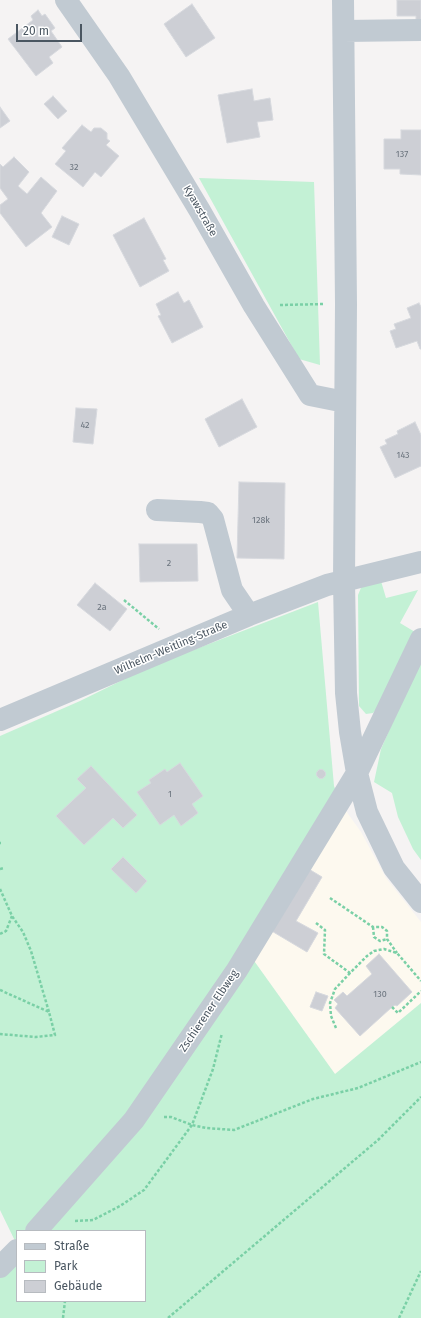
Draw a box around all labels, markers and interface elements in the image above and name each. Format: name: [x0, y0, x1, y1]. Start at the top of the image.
scale bar: [18, 16, 84, 42]
text: 20 m: [23, 24, 49, 38]
house number: 137: [396, 149, 408, 159]
house number: 32: [70, 162, 78, 172]
street label: Kyawstraße: [180, 183, 220, 239]
house number: 42: [80, 420, 90, 430]
house number: 143: [396, 450, 410, 460]
house number: 128k: [252, 515, 270, 525]
house number: 2: [167, 558, 171, 568]
house number: 2a: [97, 602, 107, 612]
street label: Wilhelm-Weitling-Straße: [112, 618, 230, 678]
house number: 1: [168, 789, 172, 799]
street label: Zschierener Elbweg: [177, 967, 241, 1055]
house number: 130: [373, 989, 387, 999]
legend: [16, 1230, 146, 1302]
text: Straße: [54, 1239, 89, 1253]
text: Park: [54, 1259, 78, 1273]
text: Gebäude: [54, 1279, 102, 1293]

